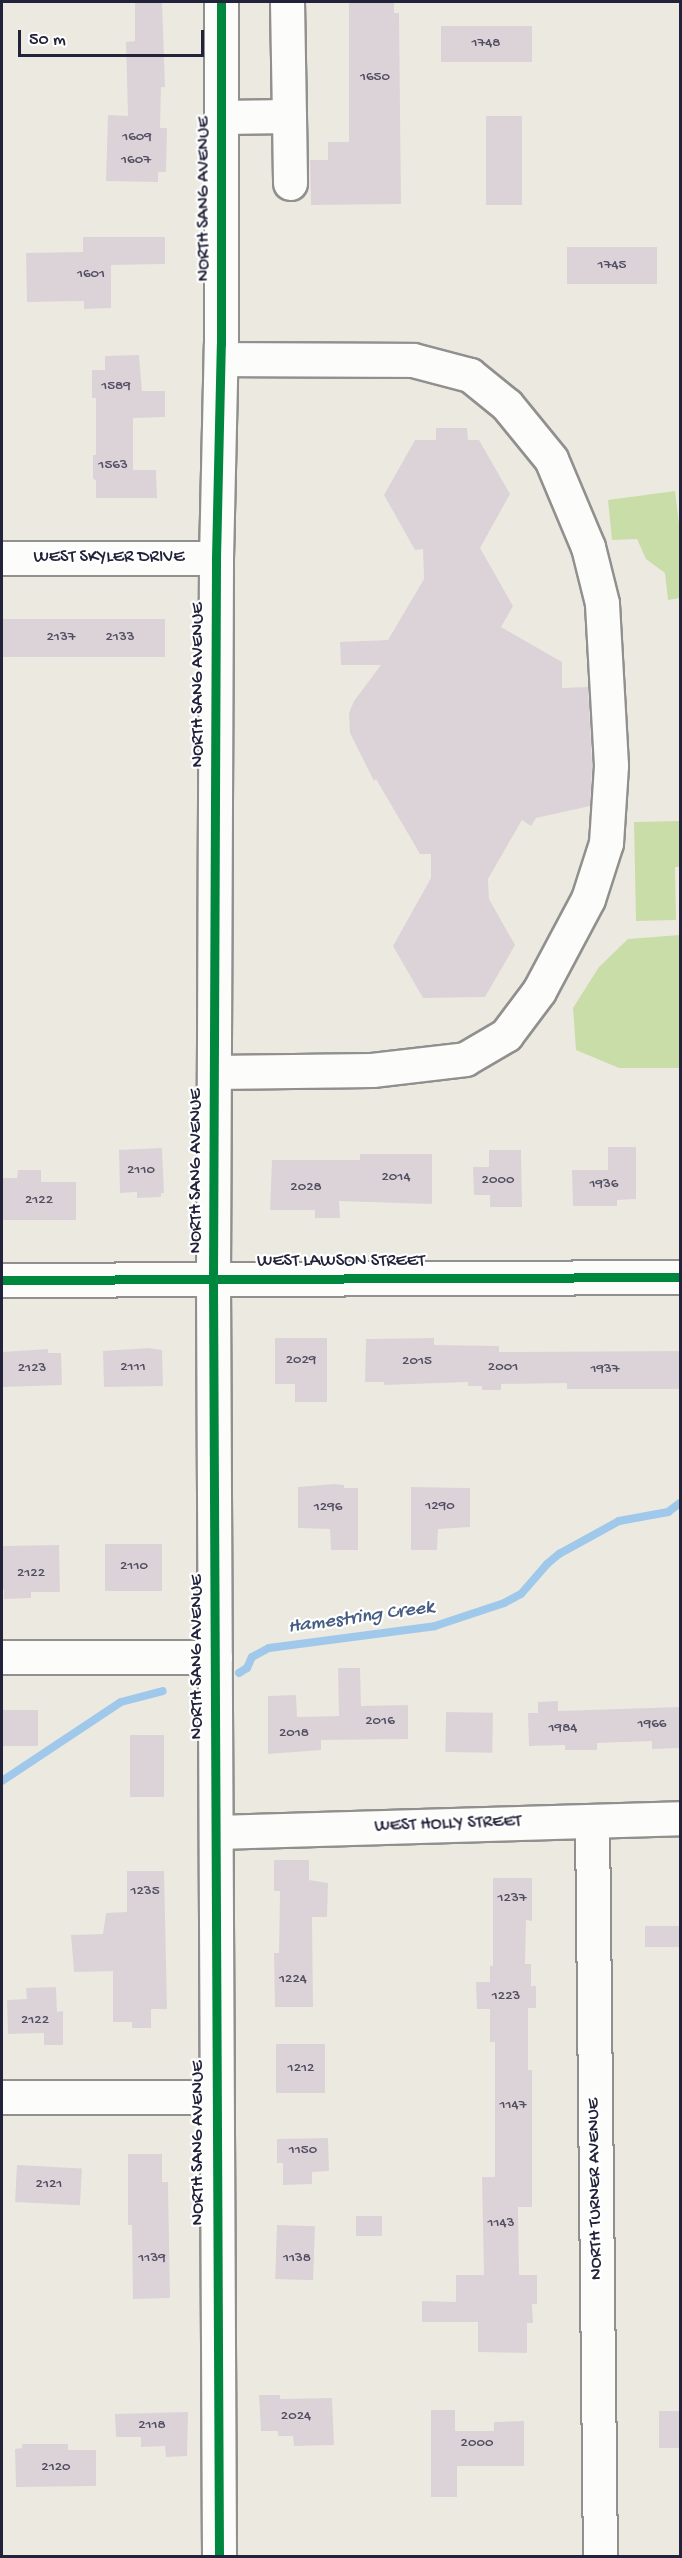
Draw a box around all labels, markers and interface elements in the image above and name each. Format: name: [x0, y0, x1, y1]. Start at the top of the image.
scale bar: [21, 18, 207, 56]
text: 50 m: [29, 30, 66, 51]
house number: 1748: [471, 35, 501, 53]
house number: 1650: [360, 69, 390, 87]
street label: NORTH SANG AVENUE: [194, 116, 216, 282]
house number: 1609: [122, 129, 152, 147]
house number: 1607: [121, 152, 151, 170]
house number: 1745: [598, 257, 626, 275]
house number: 1601: [77, 266, 105, 284]
house number: 1589: [101, 378, 131, 396]
house number: 1563: [98, 457, 128, 475]
street label: WEST SKYLER DRIVE: [34, 547, 184, 569]
street label: NORTH SANG AVENUE: [188, 602, 210, 768]
house number: 2137: [47, 629, 75, 647]
house number: 2133: [106, 629, 134, 647]
street label: NORTH SANG AVENUE: [186, 1088, 208, 1254]
house number: 2110: [127, 1162, 155, 1180]
house number: 2014: [381, 1169, 411, 1187]
house number: 2000: [482, 1172, 514, 1190]
house number: 1936: [590, 1176, 618, 1194]
house number: 2028: [290, 1179, 322, 1197]
house number: 2122: [25, 1192, 53, 1210]
street label: WEST LAWSON STREET: [257, 1251, 425, 1273]
house number: 2029: [286, 1352, 316, 1370]
house number: 2015: [402, 1353, 432, 1371]
house number: 2111: [120, 1359, 146, 1377]
house number: 2001: [488, 1359, 518, 1377]
house number: 2123: [18, 1360, 46, 1378]
house number: 1937: [590, 1361, 620, 1379]
house number: 1290: [425, 1498, 455, 1516]
house number: 1296: [314, 1499, 342, 1517]
house number: 2110: [120, 1558, 148, 1576]
house number: 2122: [17, 1565, 45, 1583]
street label: NORTH SANG AVENUE: [187, 1574, 209, 1740]
water label: Hamestring Creek: [287, 1596, 435, 1640]
house number: 2016: [365, 1713, 395, 1731]
house number: 1966: [638, 1716, 666, 1734]
house number: 1984: [549, 1720, 577, 1738]
house number: 2018: [279, 1725, 309, 1743]
street label: WEST HOLLY STREET: [374, 1812, 522, 1838]
house number: 1235: [130, 1883, 160, 1901]
house number: 1237: [498, 1890, 526, 1908]
house number: 1224: [279, 1971, 307, 1989]
house number: 1223: [492, 1988, 520, 2006]
house number: 2122: [21, 2012, 49, 2030]
street label: NORTH SANG AVENUE: [188, 2060, 210, 2226]
house number: 1212: [288, 2060, 314, 2078]
house number: 1147: [499, 2097, 527, 2115]
street label: NORTH TURNER AVENUE: [584, 2098, 608, 2280]
house number: 1150: [289, 2142, 317, 2160]
house number: 2121: [36, 2176, 62, 2194]
house number: 1143: [488, 2215, 514, 2233]
house number: 1139: [138, 2250, 166, 2268]
house number: 1138: [283, 2250, 311, 2268]
house number: 2024: [281, 2408, 311, 2426]
house number: 2118: [138, 2417, 166, 2435]
house number: 2000: [461, 2435, 493, 2453]
house number: 2120: [41, 2459, 71, 2477]

